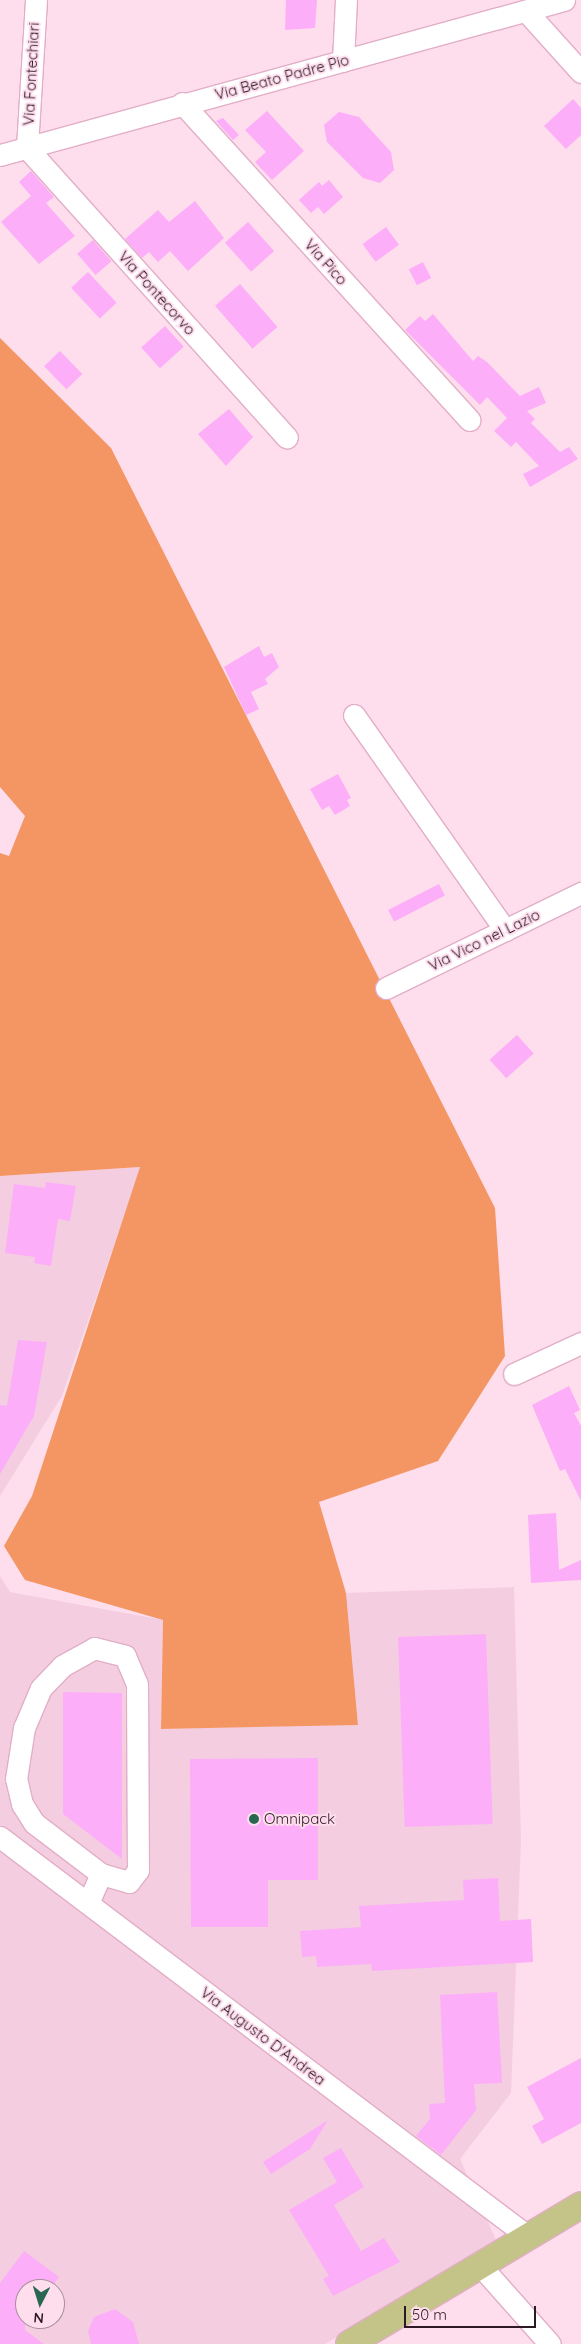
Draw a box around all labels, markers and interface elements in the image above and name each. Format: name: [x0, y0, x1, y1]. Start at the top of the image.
street label: Via Fontechiari: [19, 22, 43, 126]
street label: Via Beato Padre Pio: [213, 50, 351, 104]
street label: Via Pico: [301, 235, 351, 289]
street label: Via Pontecorvo: [115, 247, 199, 339]
street label: Via Vico nel Lazio: [425, 905, 543, 975]
place label: Omnipack: [264, 1810, 335, 1828]
marker: Omnipack: [248, 1813, 260, 1825]
street label: Via Augusto D'Andrea: [197, 1983, 329, 2089]
north arrow: [15, 2279, 65, 2329]
scale bar: [406, 2296, 538, 2328]
text: 50 m: [412, 2305, 447, 2324]
text: N: [33, 2309, 45, 2327]

